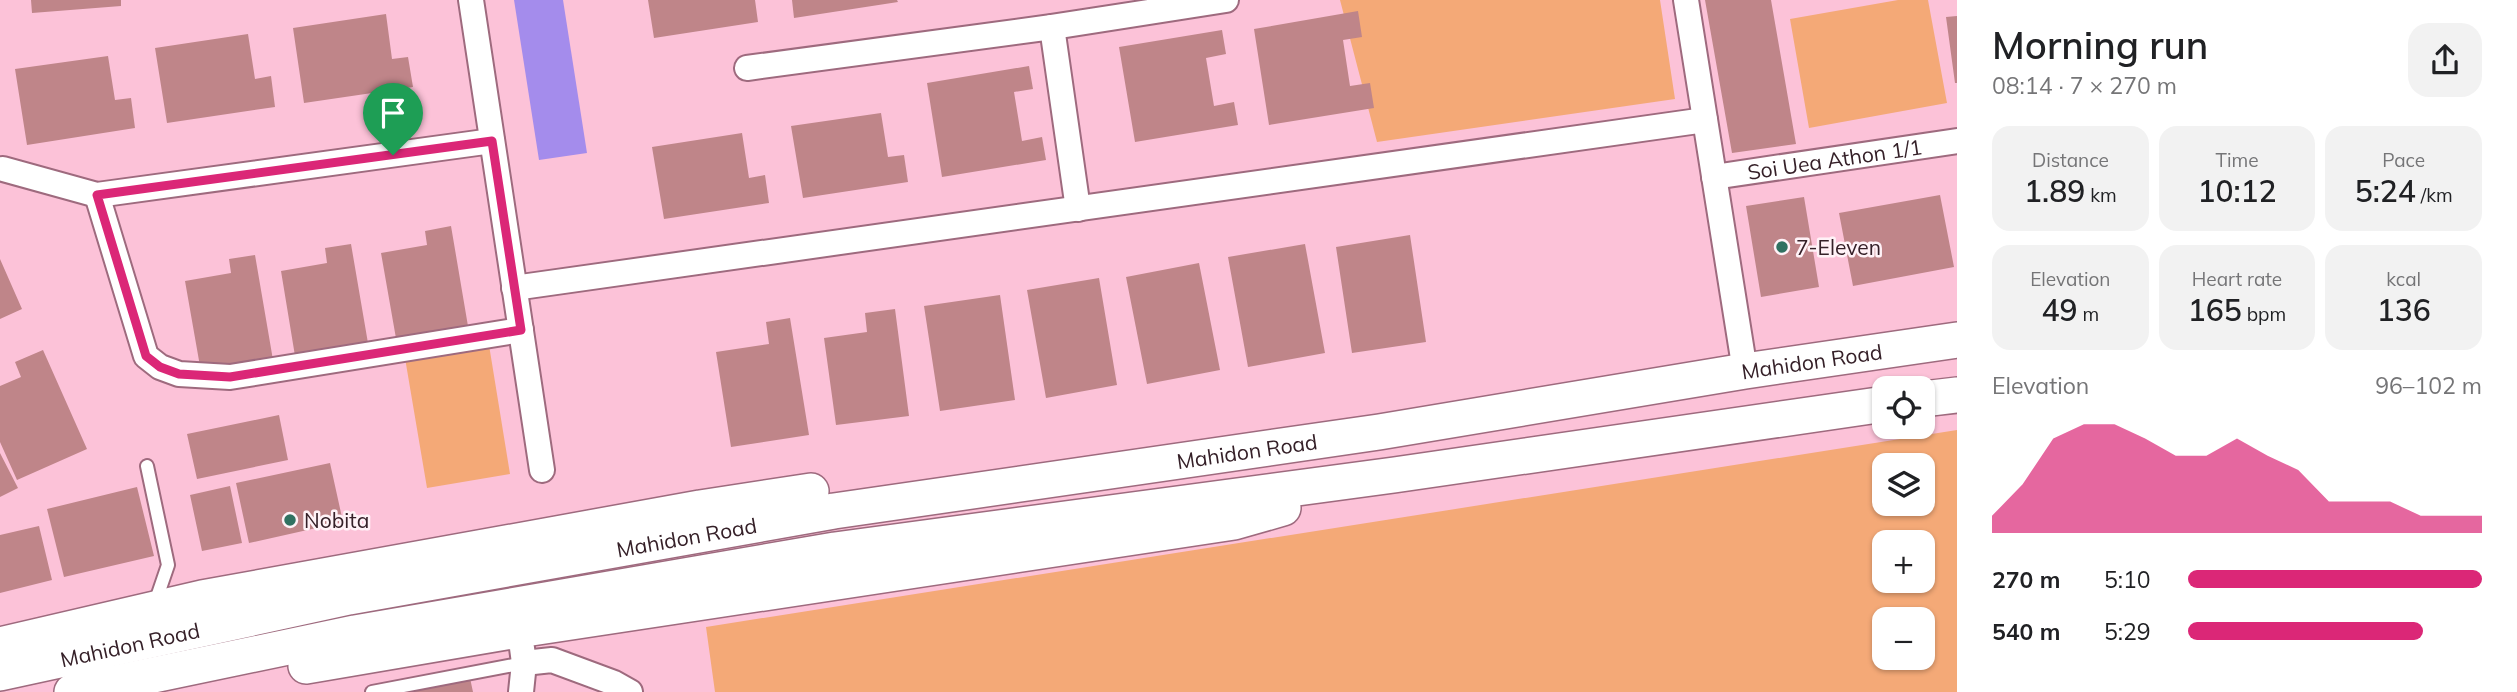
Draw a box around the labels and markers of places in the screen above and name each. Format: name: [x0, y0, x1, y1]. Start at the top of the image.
pin: [363, 83, 423, 155]
place label: 7-Eleven: [1796, 234, 1881, 260]
marker: 7-Eleven: [1774, 239, 1790, 255]
place label: Nobita: [304, 507, 369, 533]
marker: Nobita: [282, 512, 298, 528]

